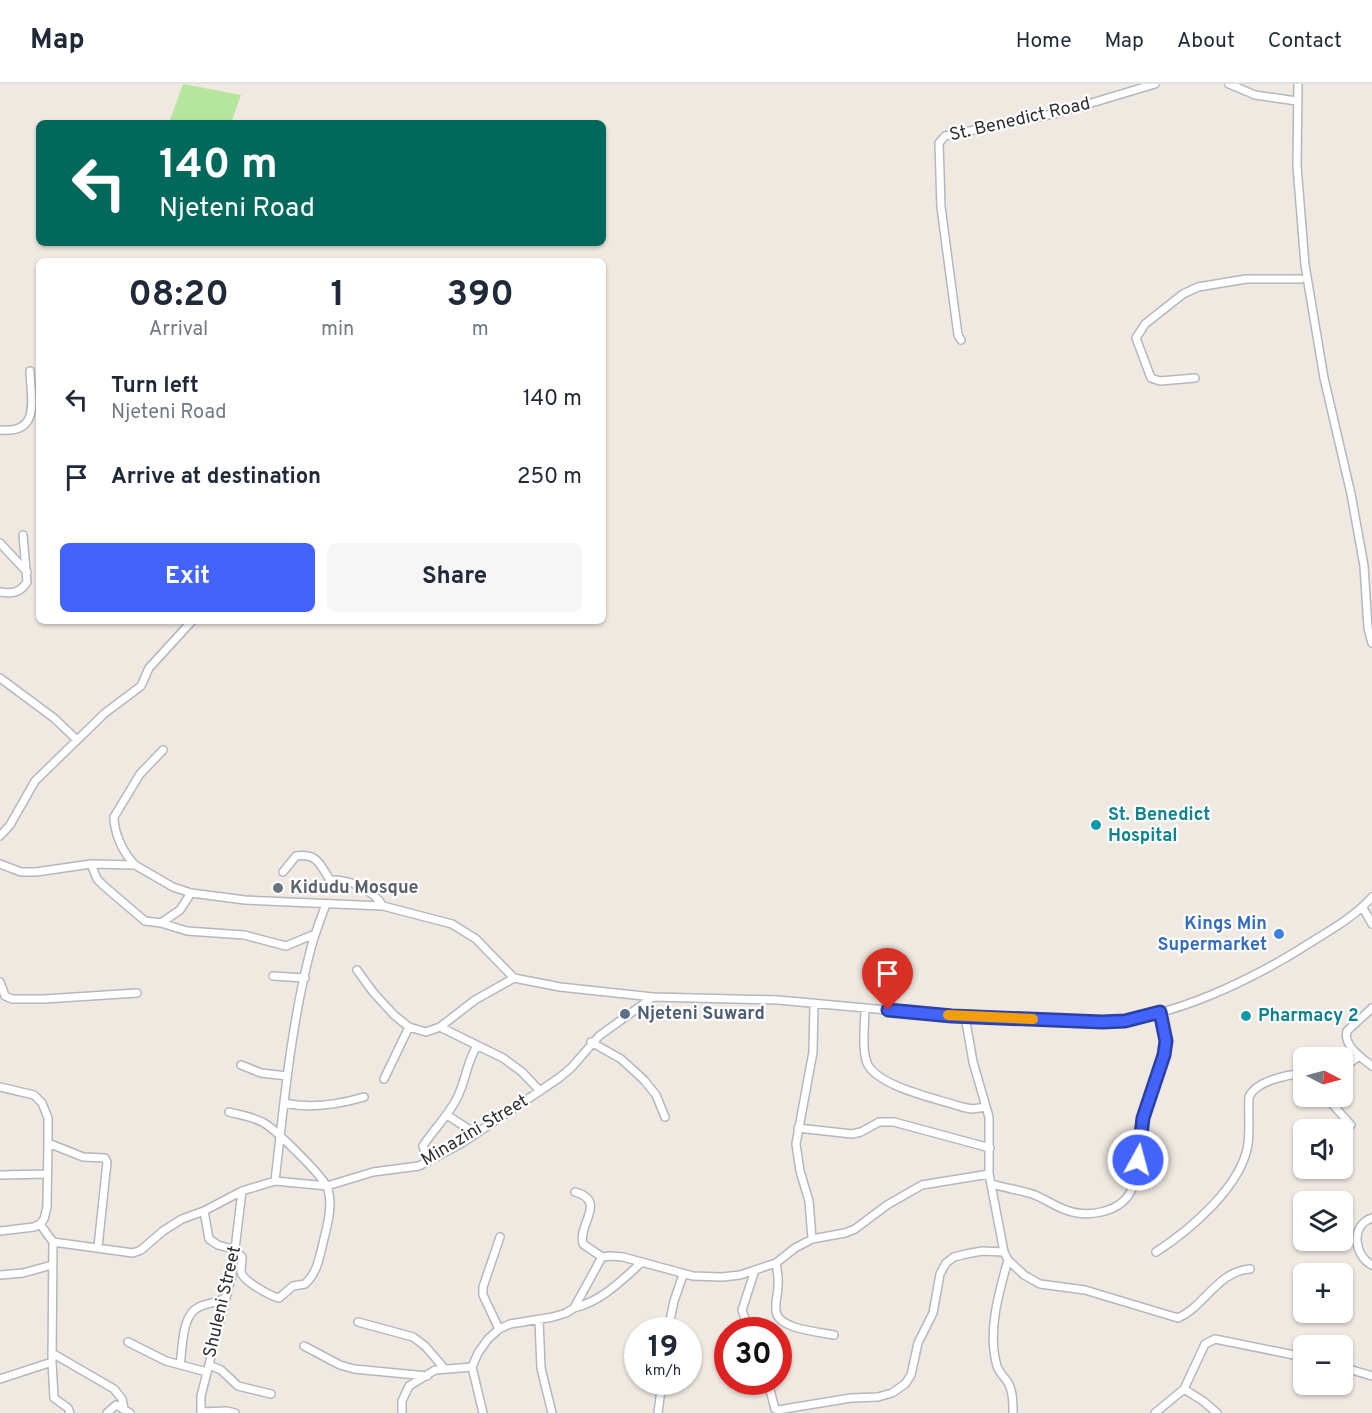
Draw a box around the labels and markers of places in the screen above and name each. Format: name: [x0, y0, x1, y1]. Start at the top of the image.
place label: St. Benedict Hospital: [1108, 804, 1210, 848]
marker: St. Benedict Hospital: [1089, 818, 1103, 832]
place label: Kidudu Mosque: [290, 877, 418, 900]
marker: Kidudu Mosque: [271, 881, 285, 895]
place label: Kings Min Supermarket: [1157, 913, 1267, 957]
marker: Kings Min Supermarket: [1272, 927, 1286, 941]
pin: [862, 948, 913, 1010]
place label: Njeteni Suward: [637, 1003, 765, 1026]
place label: Pharmacy 2: [1258, 1005, 1359, 1028]
marker: Njeteni Suward: [618, 1007, 632, 1021]
marker: Pharmacy 2: [1239, 1009, 1253, 1023]

